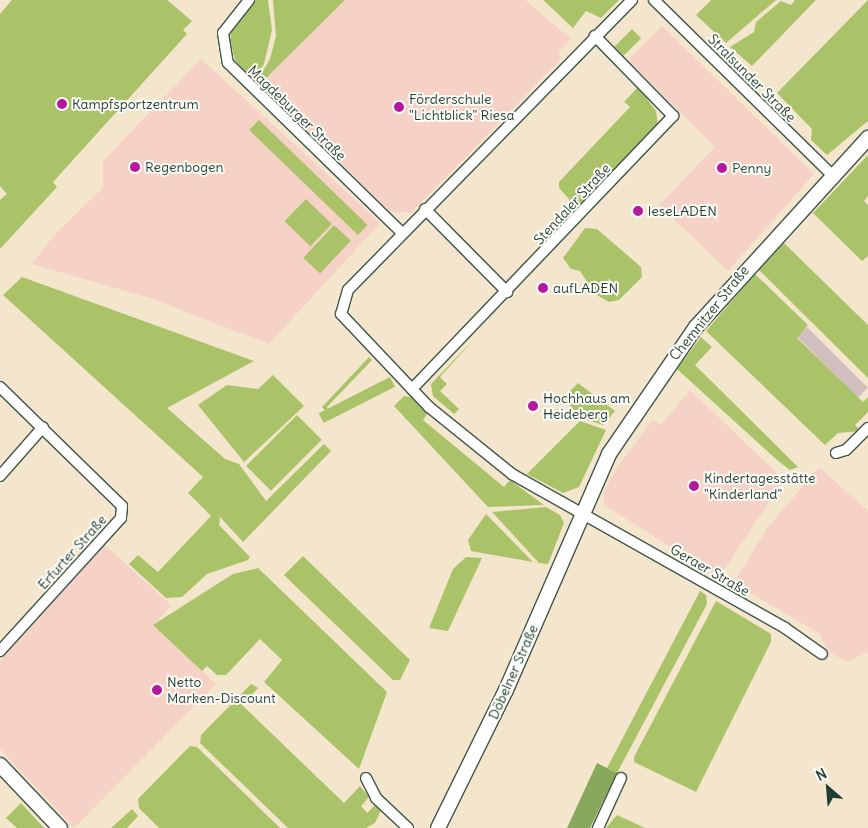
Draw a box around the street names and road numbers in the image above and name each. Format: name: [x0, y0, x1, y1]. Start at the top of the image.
street label: Stralsunder Straße: [705, 31, 799, 125]
street label: Magdeburger Straße: [245, 62, 349, 164]
street label: Stendaler Straße: [530, 160, 614, 248]
street label: Chemnitzer Straße: [666, 262, 752, 364]
street label: Erfurter Straße: [34, 511, 110, 593]
street label: Geraer Straße: [667, 541, 753, 599]
street label: Döbelner Straße: [485, 622, 541, 722]

